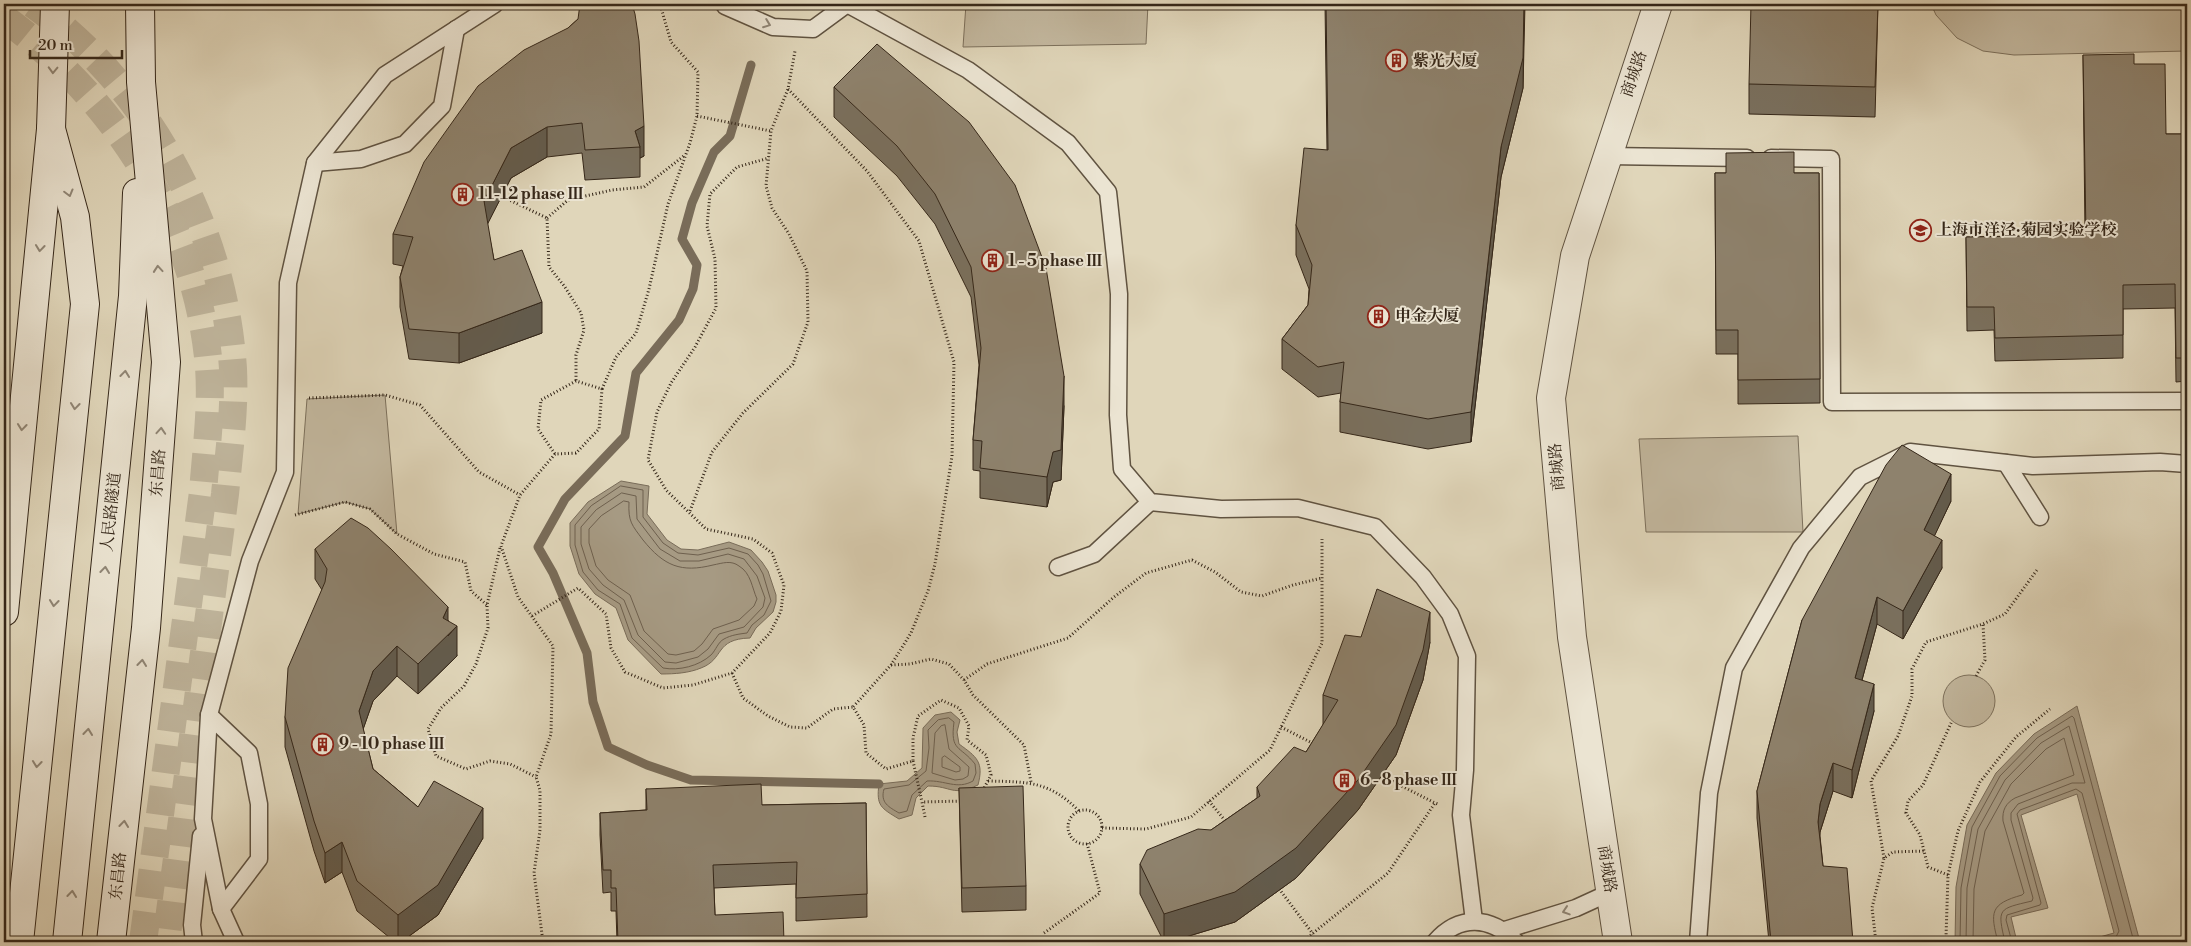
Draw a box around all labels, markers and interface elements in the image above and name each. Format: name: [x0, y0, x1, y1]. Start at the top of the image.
one-way arrow: [763, 18, 771, 28]
scale bar: [30, 28, 122, 60]
text: 20 m: [38, 36, 73, 55]
street label: 商城路: [1617, 48, 1651, 100]
building icon: 紫光大厦: [1385, 49, 1409, 73]
place label: 紫光大厦: [1413, 51, 1477, 71]
one-way arrow: [48, 66, 58, 74]
building icon: 11-12 phase Ⅲ: [450, 182, 474, 206]
place label: 11-12 phase Ⅲ: [478, 184, 584, 204]
one-way arrow: [63, 189, 73, 197]
school or university icon: 上海市洋泾·菊园实验学校: [1908, 218, 1932, 242]
place label: 上海市洋泾·菊园实验学校: [1936, 220, 2116, 240]
one-way arrow: [35, 244, 46, 252]
building icon: 1 - 5 phase Ⅲ: [980, 249, 1004, 273]
place label: 1 - 5 phase Ⅲ: [1008, 251, 1102, 271]
one-way arrow: [153, 265, 164, 273]
building icon: 申金大厦: [1367, 304, 1391, 328]
place label: 申金大厦: [1395, 306, 1459, 326]
one-way arrow: [119, 370, 130, 378]
one-way arrow: [70, 403, 81, 411]
one-way arrow: [17, 423, 28, 431]
one-way arrow: [155, 427, 166, 435]
street label: 商城路: [1545, 442, 1569, 492]
street label: 东昌路: [146, 448, 170, 498]
street label: 人民路隧道: [97, 471, 125, 553]
one-way arrow: [99, 566, 110, 574]
one-way arrow: [49, 599, 60, 607]
one-way arrow: [136, 658, 147, 666]
one-way arrow: [82, 728, 93, 736]
building icon: 9 - 10 phase Ⅲ: [311, 732, 335, 756]
place label: 9 - 10 phase Ⅲ: [339, 734, 445, 754]
one-way arrow: [32, 761, 43, 769]
building icon: 6 - 8 phase Ⅲ: [1332, 768, 1356, 792]
place label: 6 - 8 phase Ⅲ: [1360, 770, 1457, 790]
one-way arrow: [118, 820, 129, 828]
street label: 商城路: [1593, 844, 1621, 894]
street label: 东昌路: [106, 851, 130, 901]
one-way arrow: [66, 889, 77, 897]
one-way arrow: [1562, 905, 1570, 915]

